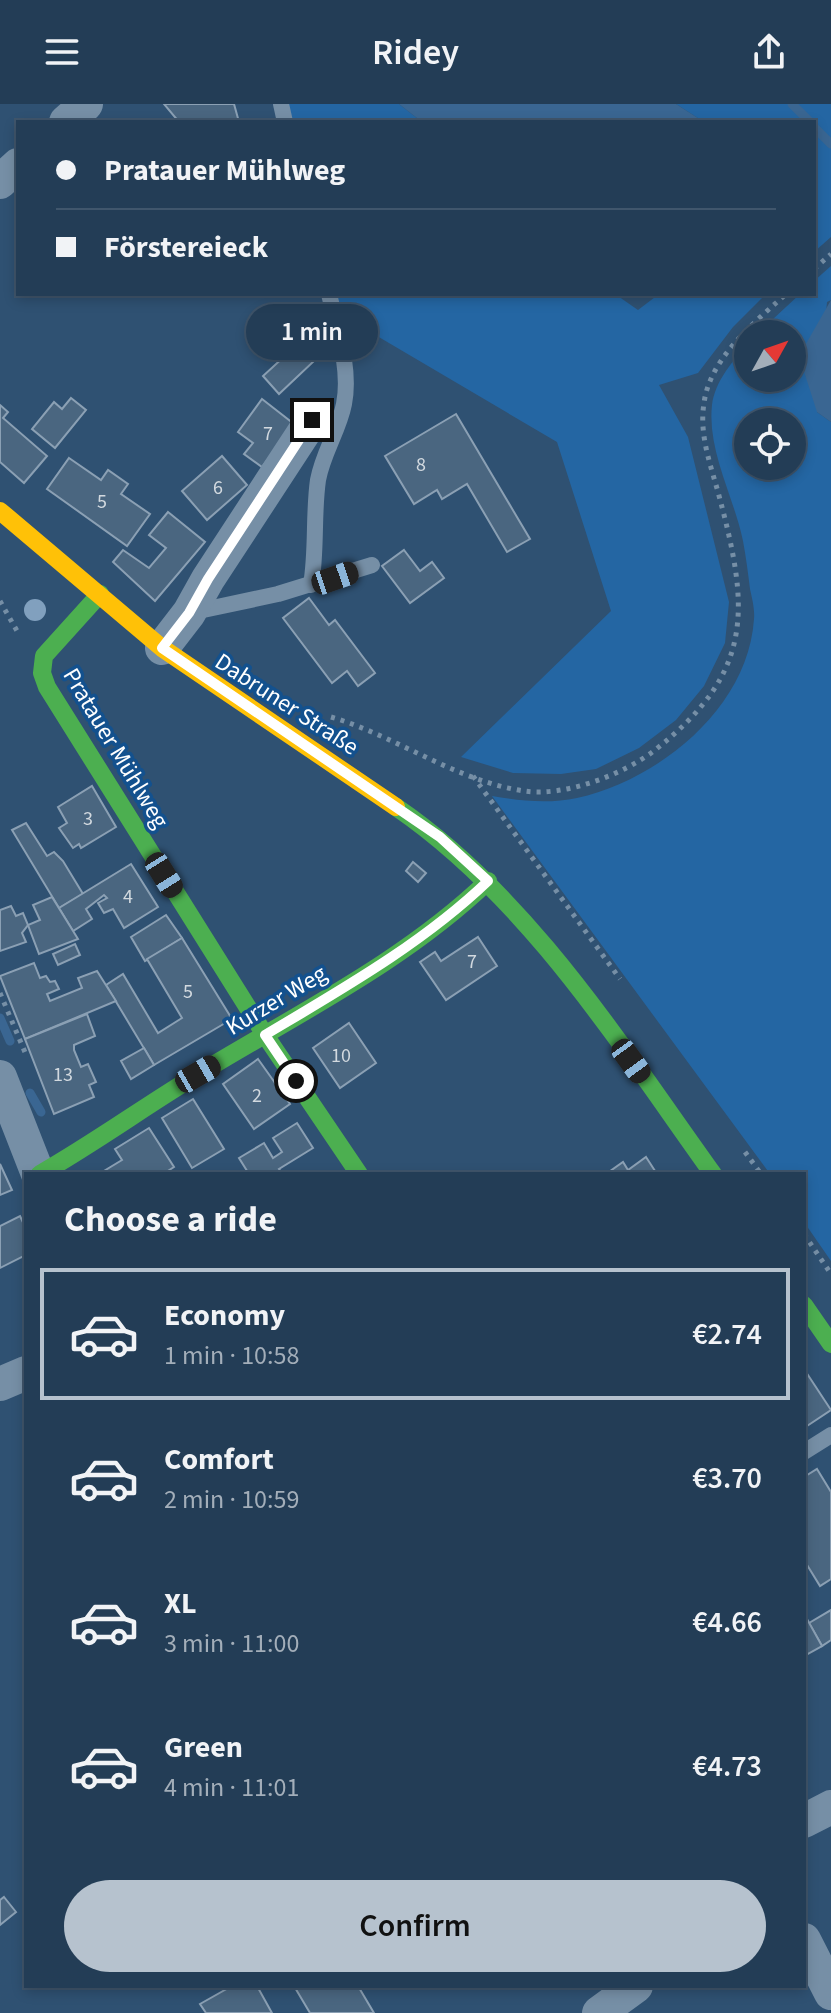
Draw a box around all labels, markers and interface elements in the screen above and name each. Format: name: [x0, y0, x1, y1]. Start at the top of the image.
text: Ridey: [372, 27, 459, 78]
icon: menu: [40, 30, 84, 74]
icon: share: [747, 30, 791, 74]
text: Pratauer Mühlweg: [104, 149, 345, 192]
text: Förstereieck: [104, 226, 268, 269]
callout: 1 min: [246, 304, 378, 360]
text: 1 min: [281, 313, 343, 350]
north arrow: [734, 320, 806, 392]
map controls: [734, 320, 806, 480]
route end: [294, 402, 330, 438]
button: locate: [734, 408, 806, 480]
house number: 7: [263, 420, 273, 448]
house number: 8: [416, 451, 426, 479]
house number: 6: [213, 474, 223, 502]
house number: 5: [97, 488, 107, 516]
car: [308, 559, 362, 597]
street label: Dabruner Straße: [208, 645, 366, 764]
street label: Pratauer Mühlweg: [54, 661, 177, 835]
house number: 3: [83, 805, 93, 833]
car: [141, 848, 187, 902]
house number: 4: [123, 883, 133, 911]
house number: 7: [467, 948, 477, 976]
street label: Kurzer Weg: [219, 956, 333, 1044]
house number: 5: [183, 978, 193, 1006]
car: [607, 1035, 655, 1087]
house number: 10: [331, 1042, 351, 1070]
car: [171, 1052, 225, 1096]
house number: 13: [53, 1061, 73, 1089]
route start: [278, 1063, 314, 1099]
house number: 2: [252, 1082, 262, 1110]
text: Choose a ride: [64, 1194, 277, 1245]
text: Economy: [164, 1294, 285, 1337]
icon: car: [68, 1298, 140, 1370]
text: €2.74: [692, 1313, 762, 1356]
text: 1 min · 10:58: [164, 1337, 299, 1374]
text: Comfort: [164, 1438, 274, 1481]
icon: car: [68, 1442, 140, 1514]
text: €3.70: [692, 1457, 762, 1500]
text: 2 min · 10:59: [164, 1481, 299, 1518]
text: XL: [164, 1582, 197, 1625]
icon: car: [68, 1586, 140, 1658]
text: €4.66: [692, 1601, 762, 1644]
text: 3 min · 11:00: [164, 1625, 299, 1662]
text: Green: [164, 1726, 243, 1769]
icon: car: [68, 1730, 140, 1802]
text: €4.73: [692, 1745, 762, 1788]
text: 4 min · 11:01: [164, 1769, 299, 1806]
button: Confirm: [64, 1880, 766, 1972]

